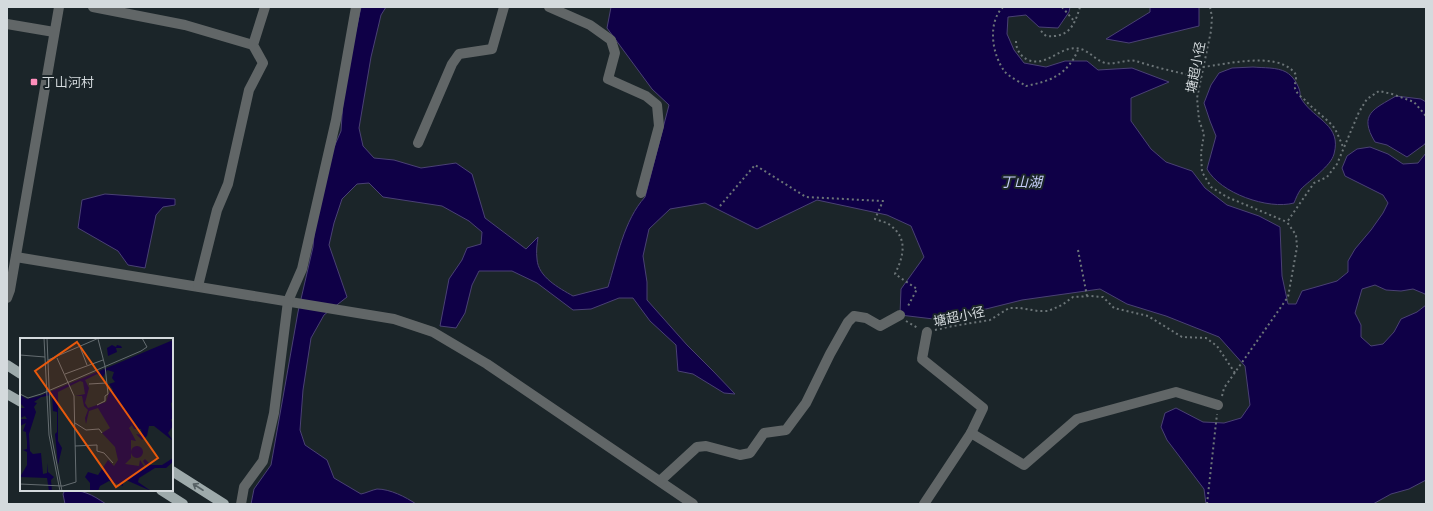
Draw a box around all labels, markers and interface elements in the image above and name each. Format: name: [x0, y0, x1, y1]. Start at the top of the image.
street label: 塘超小径: [1181, 40, 1209, 94]
place label: 丁山河村: [42, 73, 94, 91]
marker: 丁山河村: [29, 77, 39, 87]
water label: 丁山湖: [1000, 172, 1044, 191]
street label: 塘超小径: [932, 302, 986, 330]
inset map: [20, 338, 173, 491]
one-way arrow: [193, 483, 204, 491]

